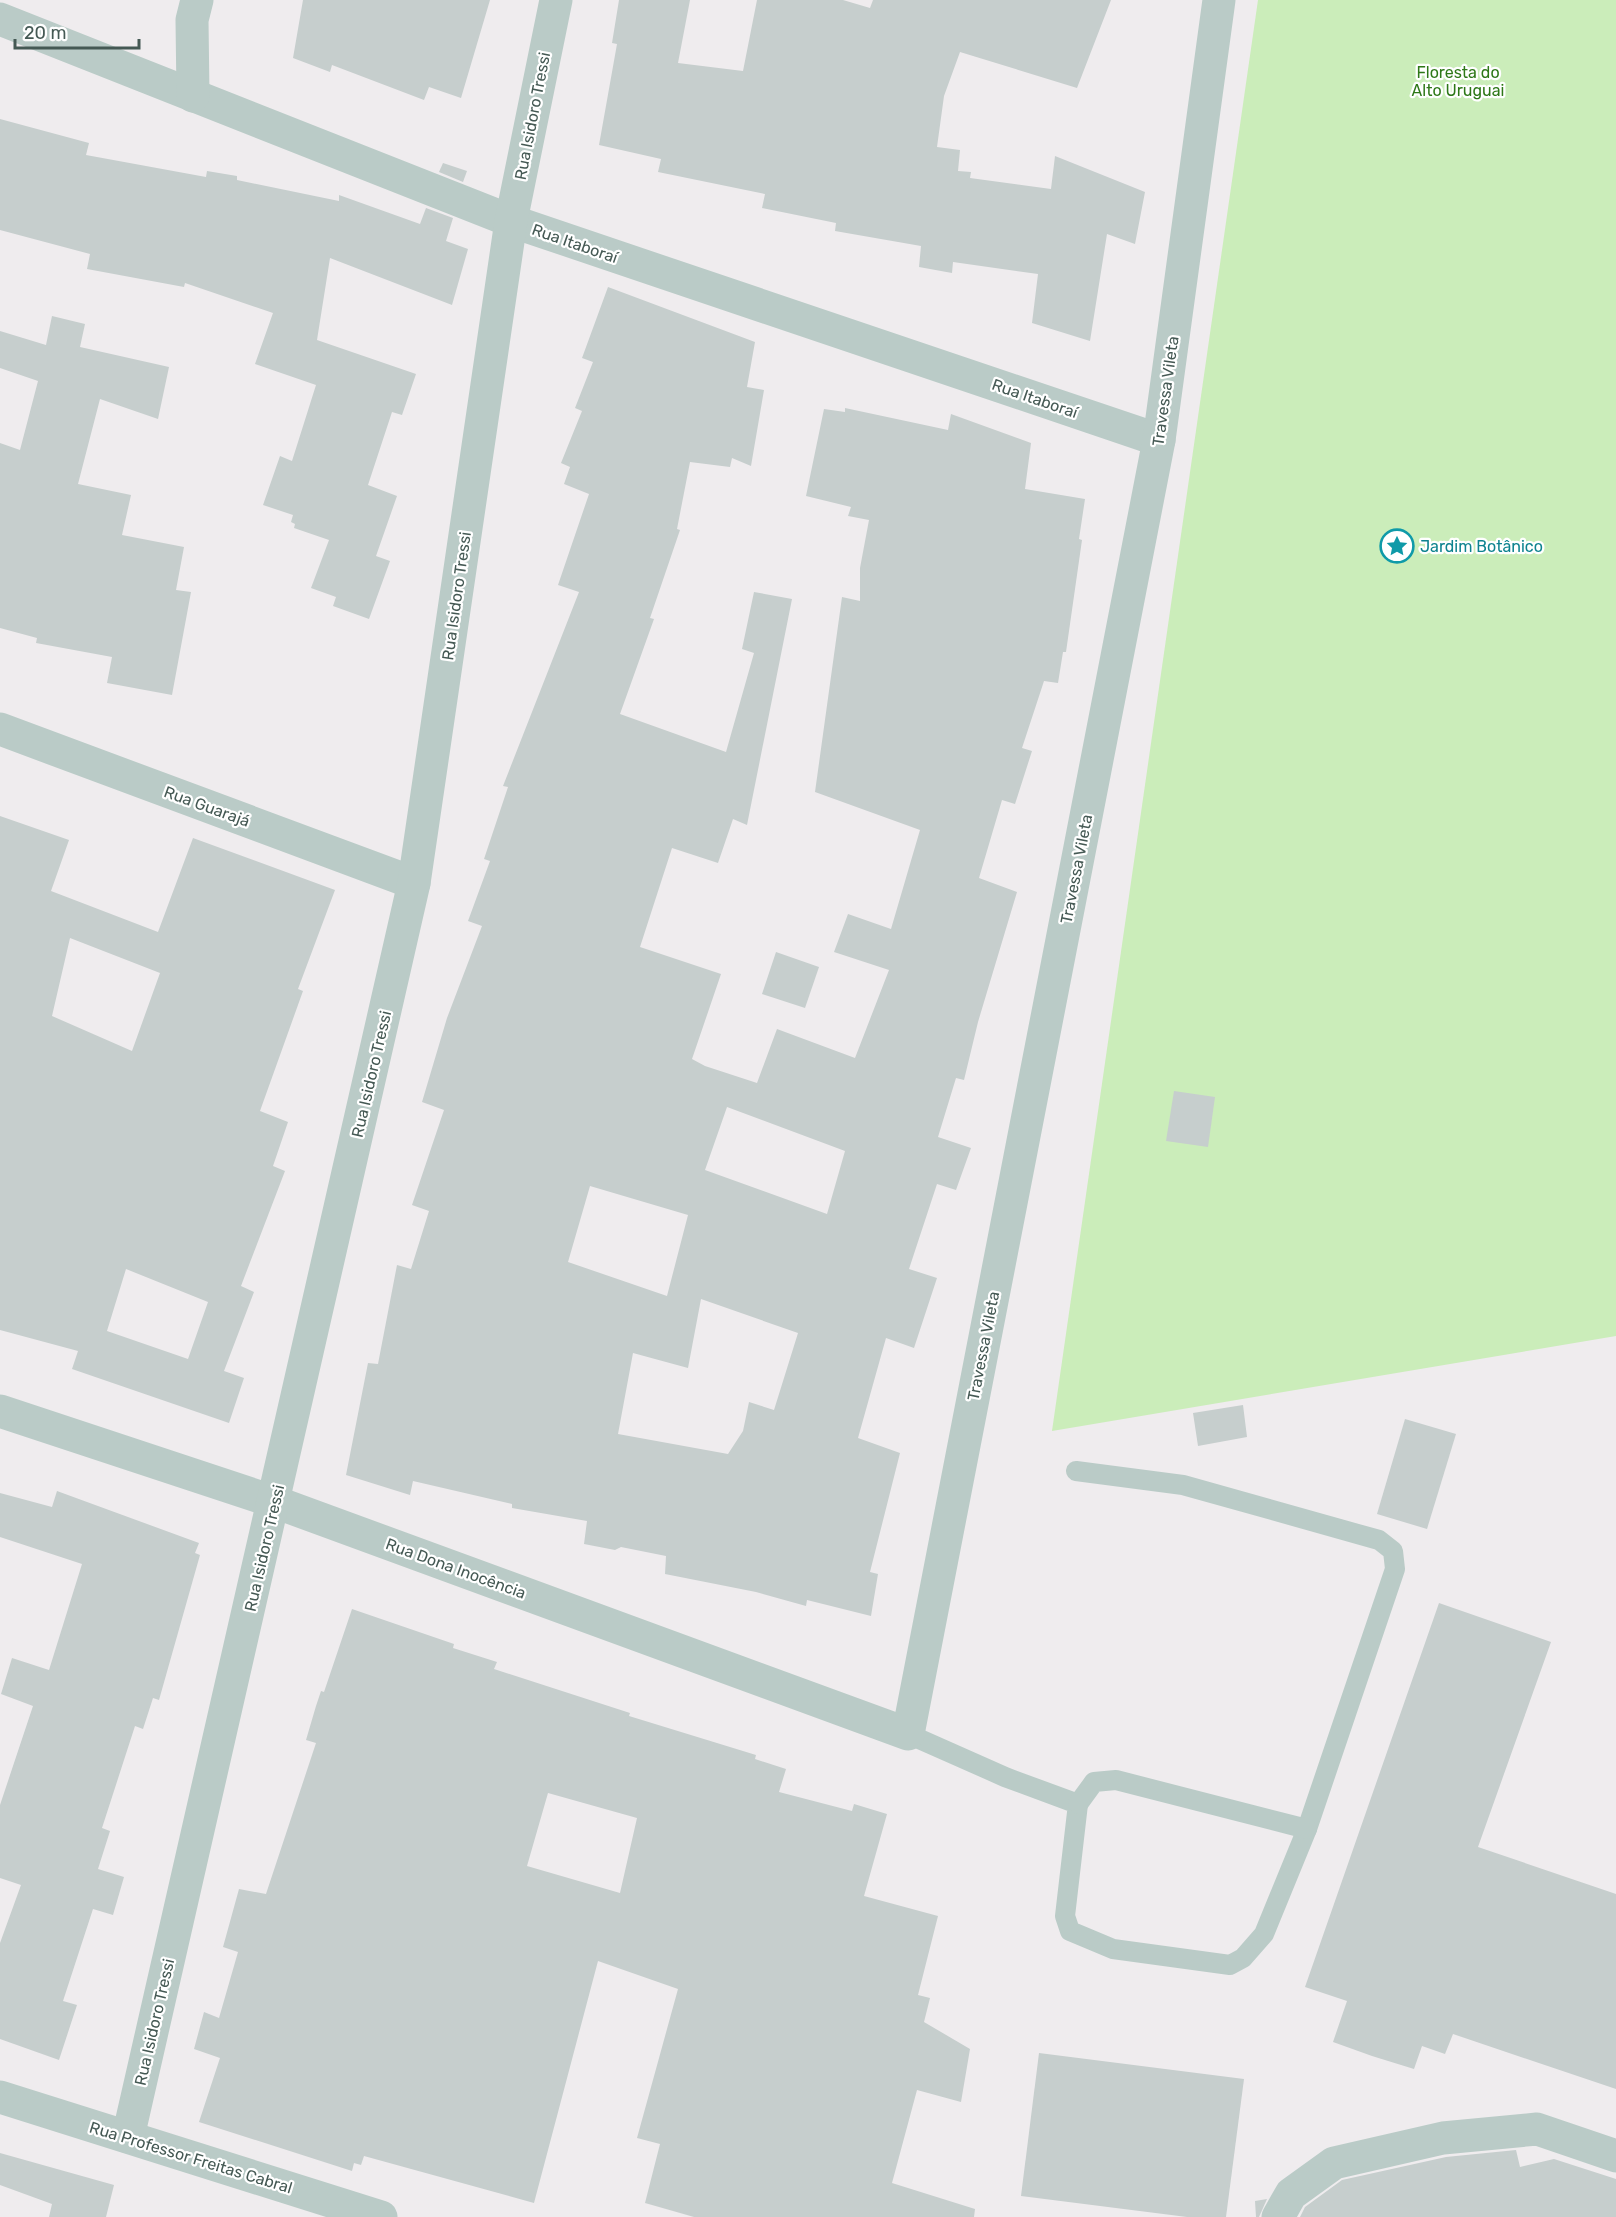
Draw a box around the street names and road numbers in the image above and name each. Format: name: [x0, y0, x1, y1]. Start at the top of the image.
street label: Rua Isidoro Tressi: [511, 51, 554, 182]
street label: Rua Itaboraí: [529, 220, 621, 267]
street label: Travessa Vileta: [1148, 335, 1183, 447]
street label: Rua Itaboraí: [989, 375, 1081, 422]
street label: Rua Isidoro Tressi: [438, 531, 475, 662]
street label: Rua Guarajá: [161, 782, 252, 831]
street label: Travessa Vileta: [1057, 813, 1096, 925]
street label: Rua Isidoro Tressi: [348, 1009, 395, 1139]
street label: Travessa Vileta: [964, 1290, 1003, 1402]
street label: Rua Isidoro Tressi: [241, 1483, 288, 1613]
street label: Rua Dona Inocência: [383, 1534, 529, 1603]
street label: Rua Isidoro Tressi: [131, 1957, 178, 2087]
street label: Rua Professor Freitas Cabral: [87, 2118, 295, 2197]

